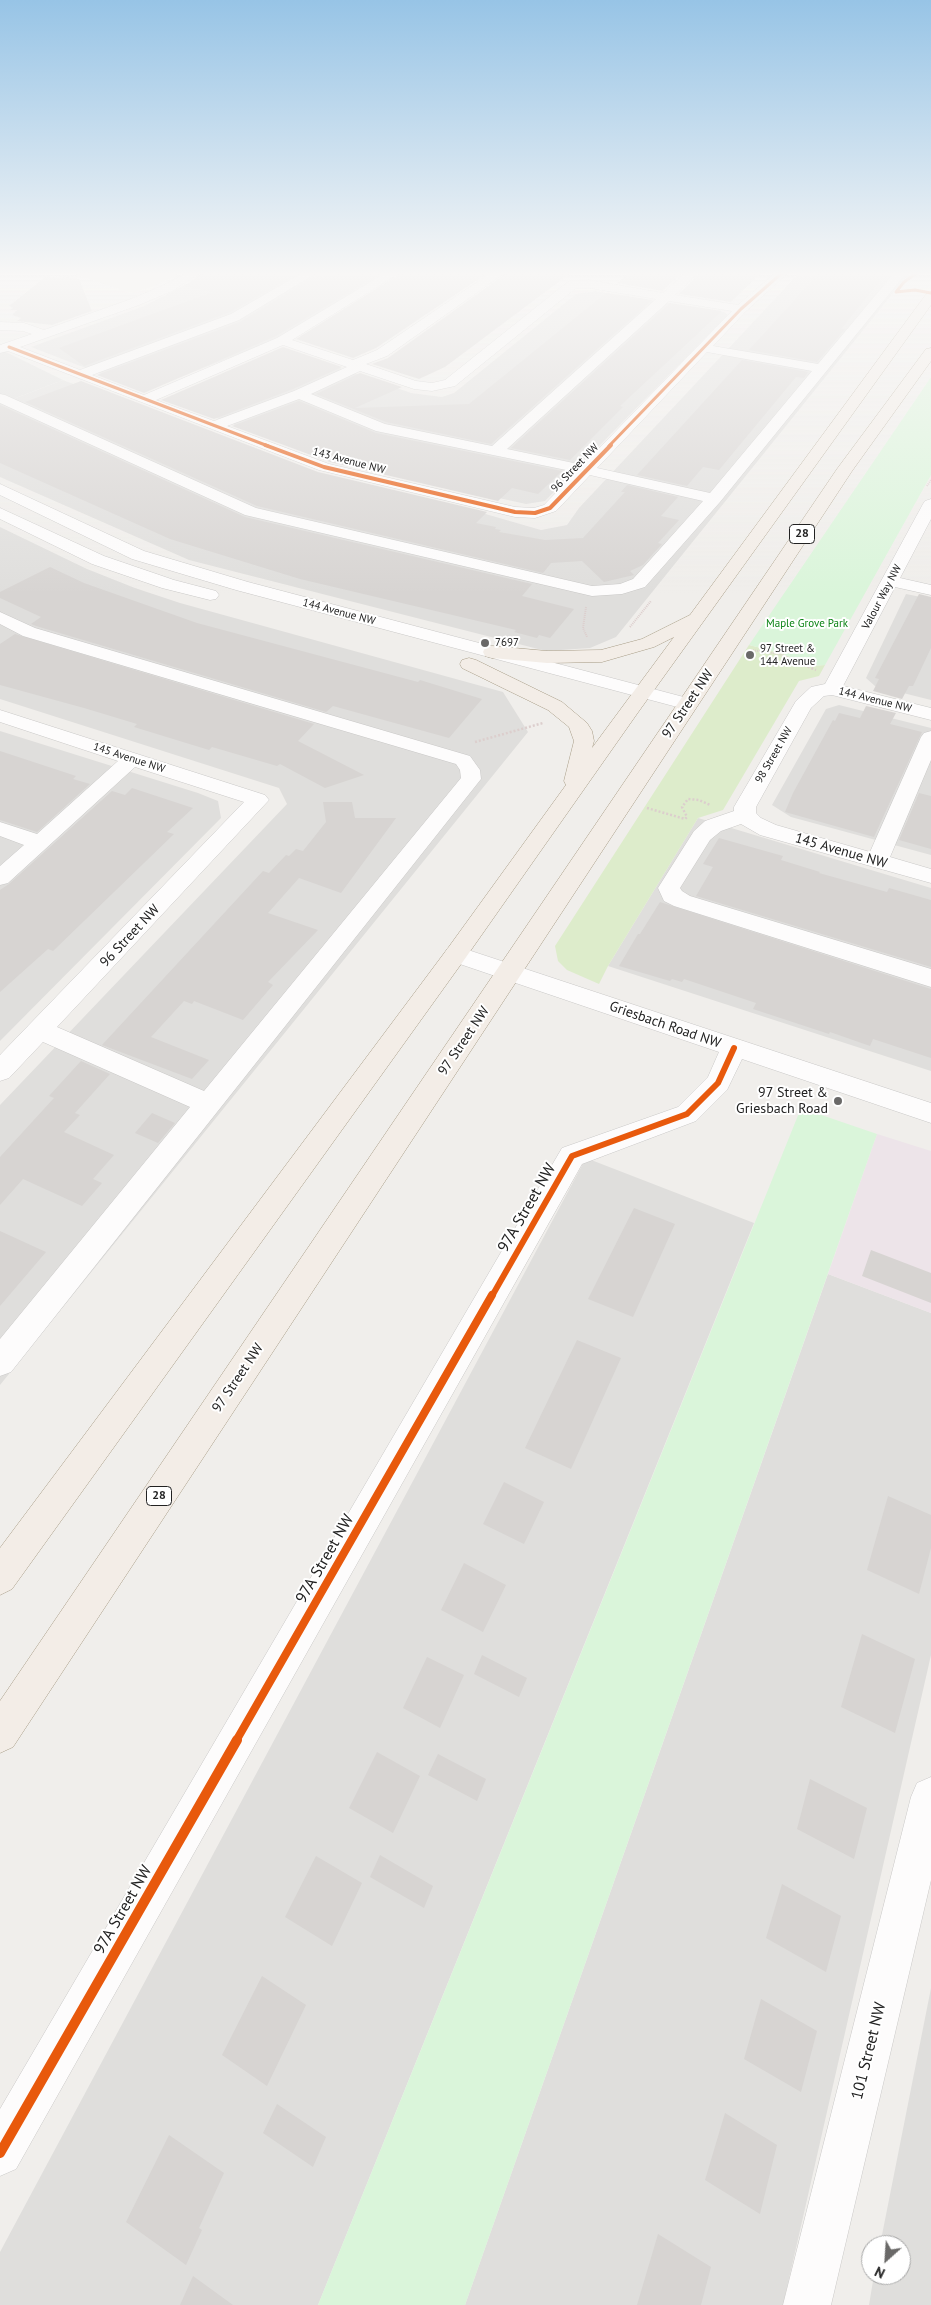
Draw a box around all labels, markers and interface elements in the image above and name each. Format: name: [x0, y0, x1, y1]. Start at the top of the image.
street label: 96 Street NW: [549, 441, 601, 495]
street label: 143 Avenue NW: [311, 445, 387, 477]
road number: 28: [790, 524, 814, 544]
street label: Valour Way NW: [859, 562, 905, 632]
street label: 144 Avenue NW: [301, 596, 377, 628]
park label: Maple Grove Park: [766, 617, 848, 631]
place label: 7697: [495, 636, 519, 650]
marker: 7697: [479, 637, 491, 649]
place label: 97 Street & 144 Avenue: [760, 642, 815, 668]
marker: 97 Street & 144 Avenue: [744, 649, 756, 661]
street label: 97 Street NW: [659, 666, 717, 742]
street label: 144 Avenue NW: [837, 685, 913, 715]
street label: 98 Street NW: [753, 725, 795, 785]
street label: 145 Avenue NW: [91, 740, 167, 776]
street label: 145 Avenue NW: [793, 830, 889, 872]
street label: 96 Street NW: [97, 901, 163, 971]
street label: Griesbach Road NW: [607, 998, 723, 1052]
street label: 97 Street NW: [435, 1003, 493, 1079]
place label: 97 Street & Griesbach Road: [736, 1085, 828, 1118]
marker: 97 Street & Griesbach Road: [832, 1095, 844, 1107]
street label: 97A Street NW: [494, 1160, 560, 1256]
street label: 97 Street NW: [209, 1340, 267, 1416]
road number: 28: [146, 1486, 172, 1505]
street label: 97A Street NW: [292, 1511, 358, 1607]
street label: 97A Street NW: [90, 1862, 156, 1958]
street label: 101 Street NW: [848, 2000, 890, 2102]
north arrow: [861, 2235, 911, 2285]
text: N: [872, 2262, 888, 2283]

